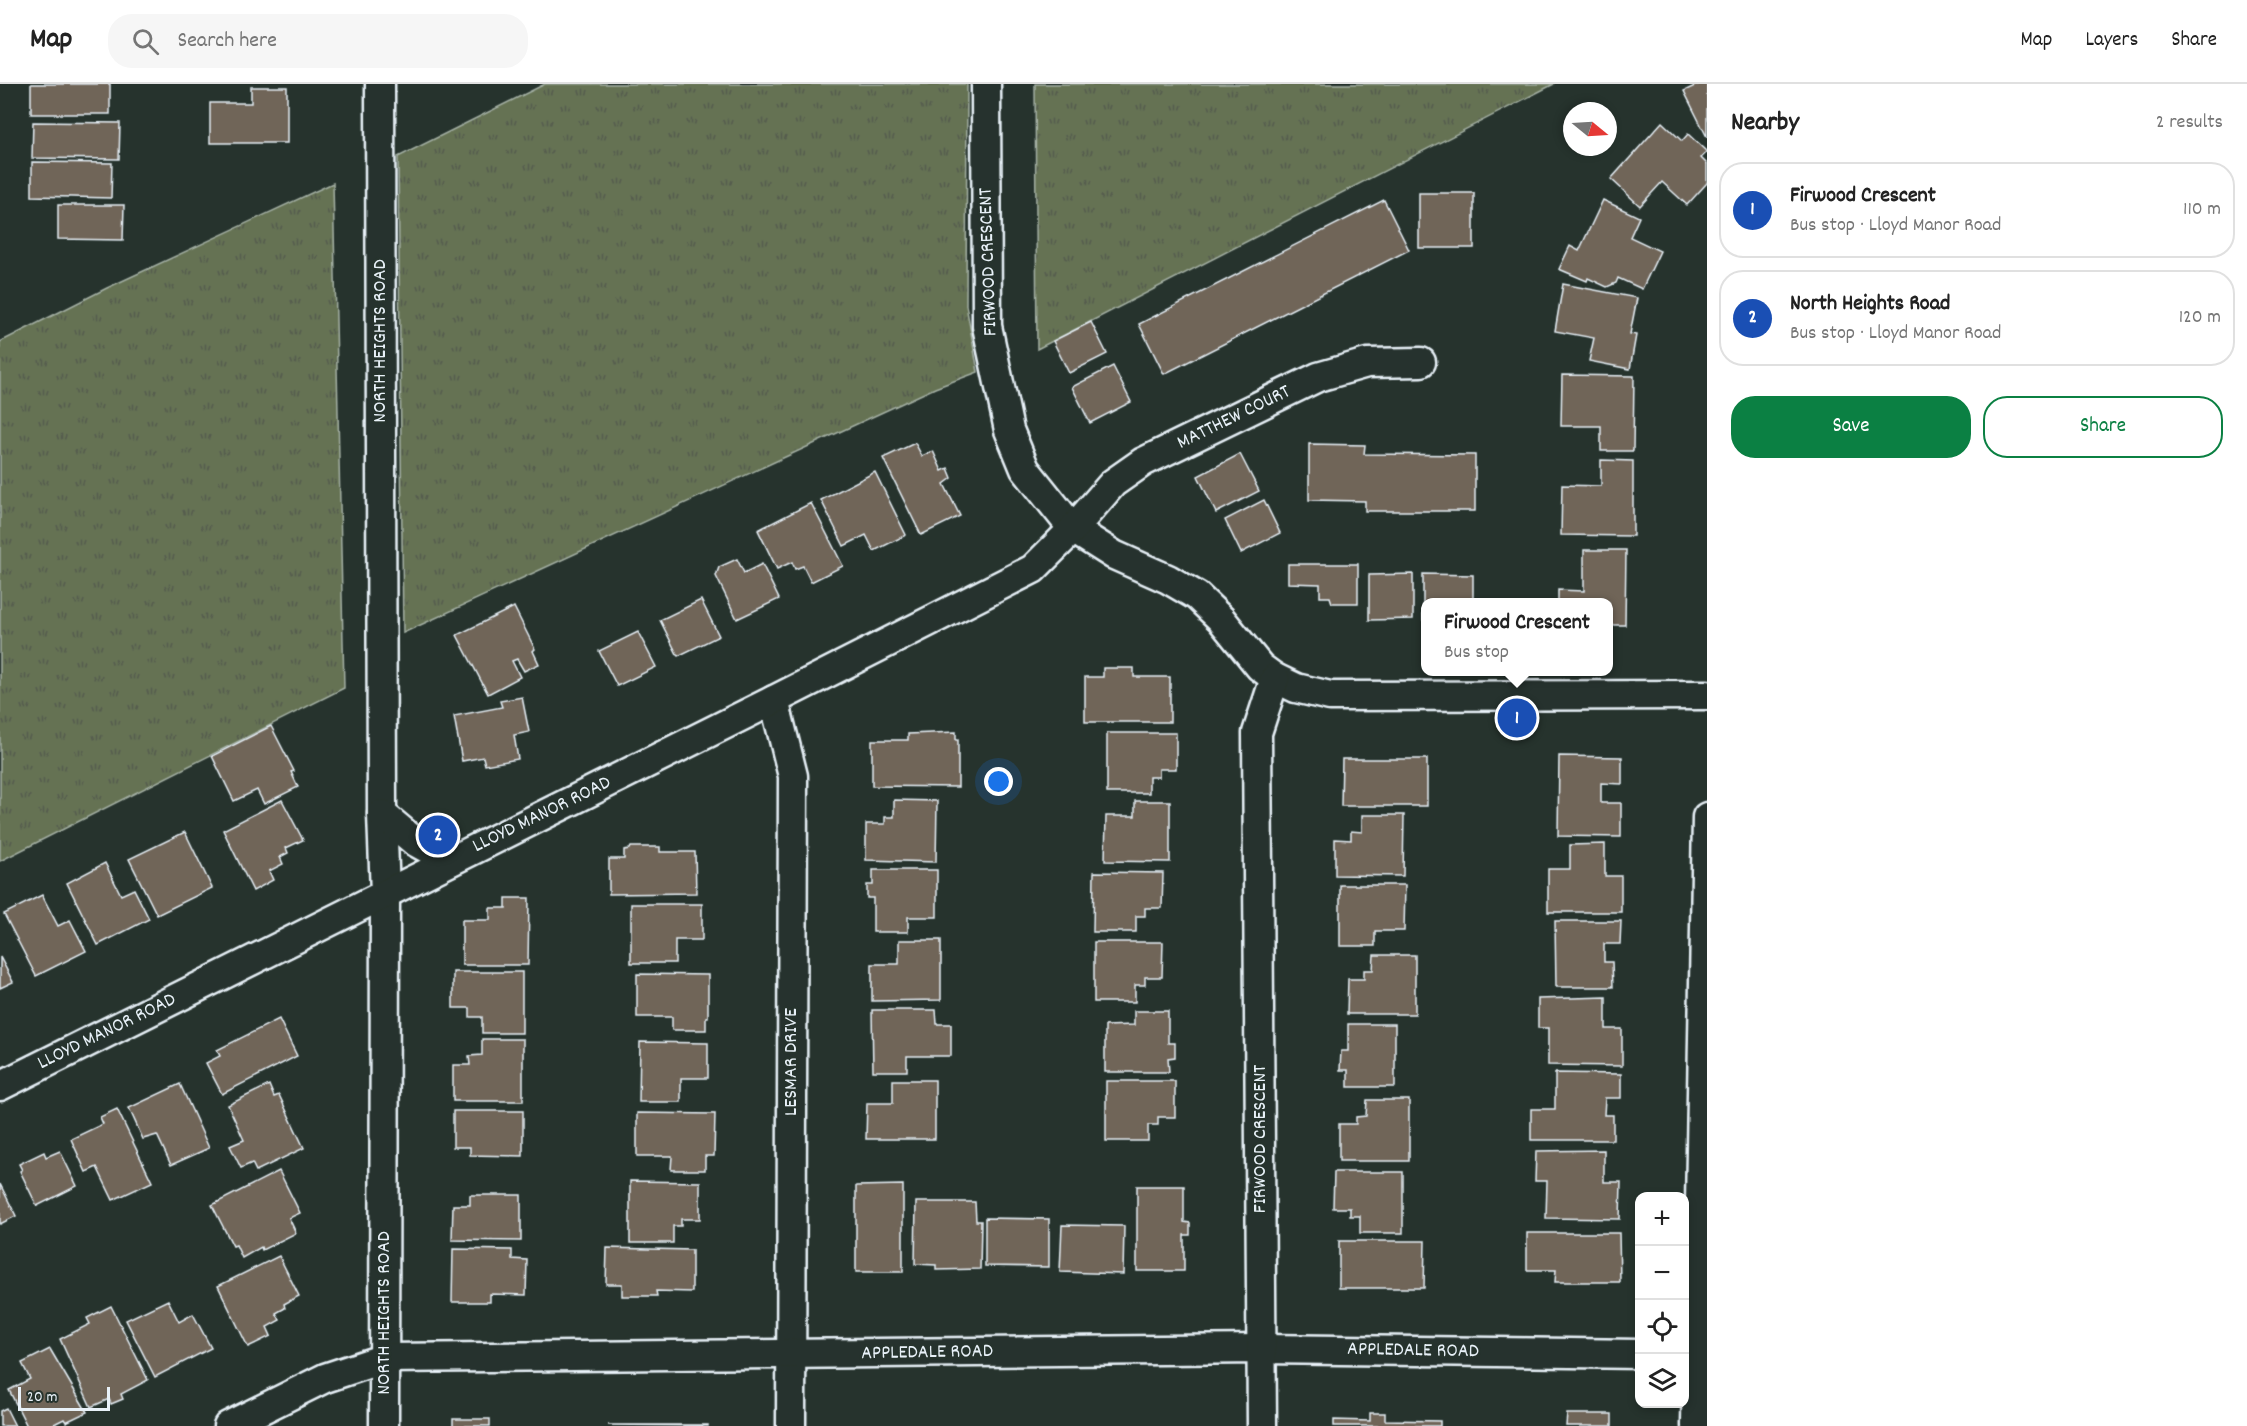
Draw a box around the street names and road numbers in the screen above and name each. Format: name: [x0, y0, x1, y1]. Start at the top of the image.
street label: FIRWOOD CRESCENT: [972, 187, 1006, 337]
street label: NORTH HEIGHTS ROAD: [367, 259, 395, 423]
street label: MATTHEW COURT: [1173, 379, 1295, 457]
street label: LLOYD MANOR ROAD: [468, 769, 616, 861]
street label: LLOYD MANOR ROAD: [33, 986, 181, 1078]
street label: LESMAR DRIVE: [778, 1008, 806, 1116]
street label: FIRWOOD CRESCENT: [1247, 1065, 1275, 1213]
street label: NORTH HEIGHTS ROAD: [371, 1231, 399, 1395]
street label: APPLEDALE ROAD: [1347, 1336, 1479, 1366]
street label: APPLEDALE ROAD: [861, 1338, 993, 1368]

